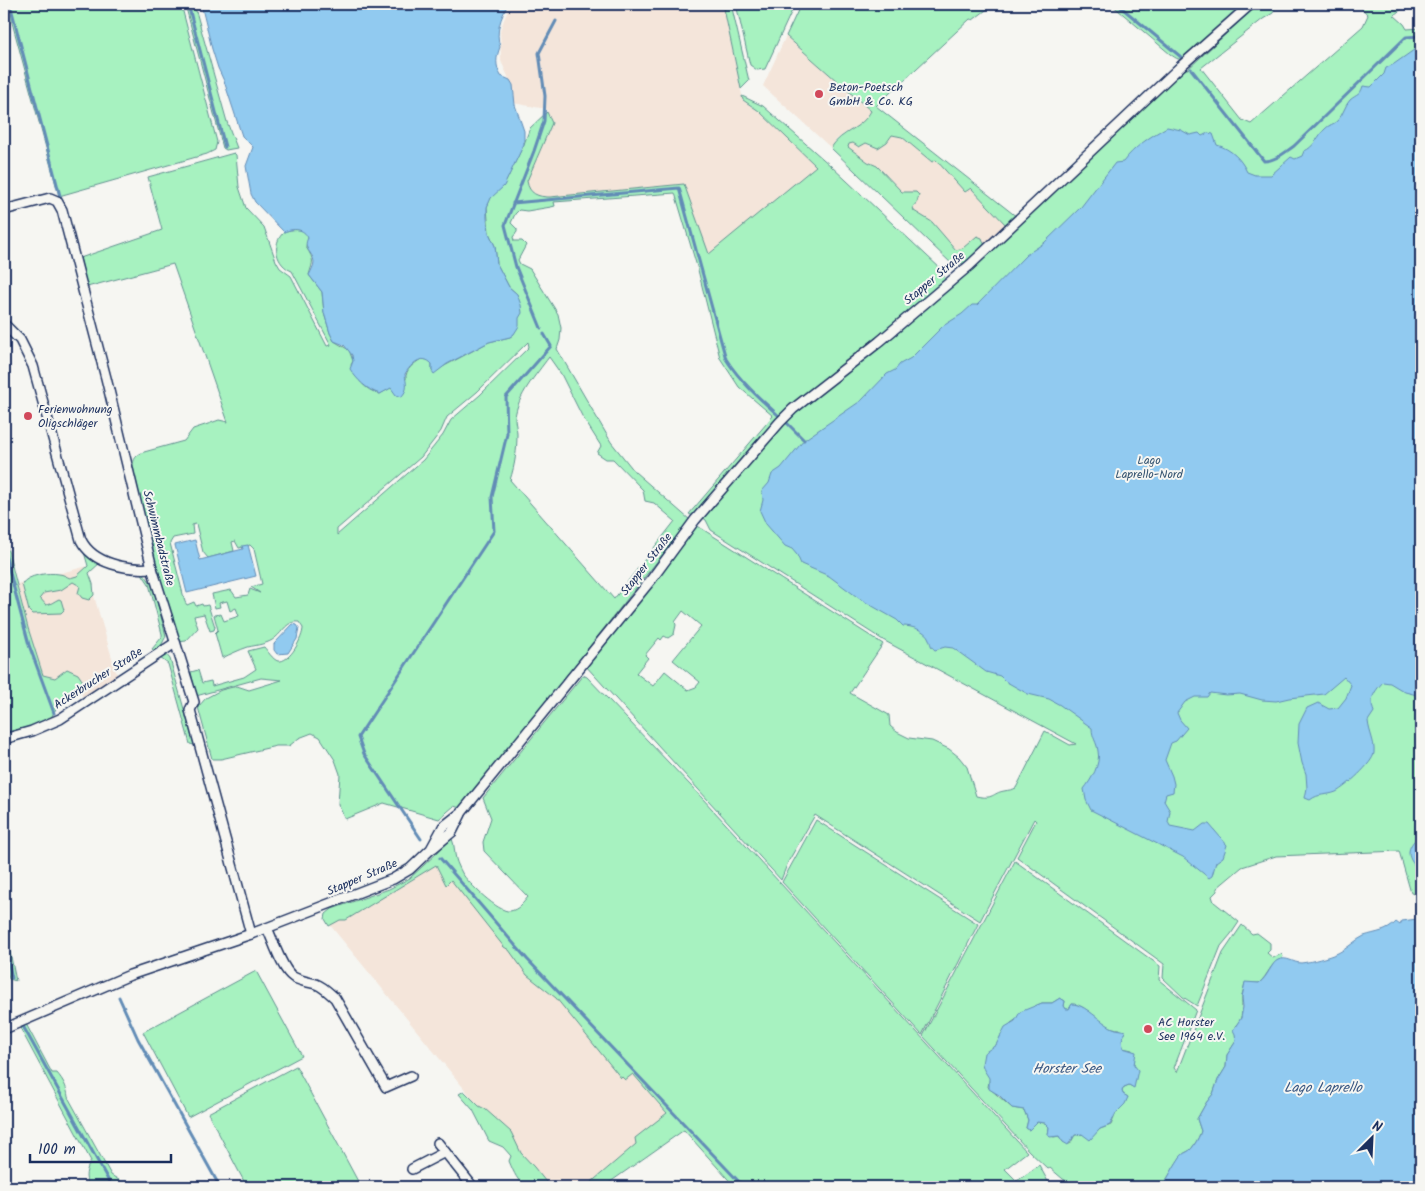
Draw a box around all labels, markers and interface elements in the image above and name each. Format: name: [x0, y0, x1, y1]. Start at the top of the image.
place label: Beton-Poetsch GmbH & Co. KG: [829, 78, 913, 111]
marker: Beton-Poetsch GmbH & Co. KG: [813, 88, 825, 100]
street label: Stapper Straße: [899, 247, 970, 310]
place label: Ferienwohnung Oligschläger: [38, 400, 113, 433]
marker: Ferienwohnung Oligschläger: [22, 410, 34, 422]
park label: Lago Laprello-Nord: [1115, 451, 1184, 484]
street label: Schwimmbadstraße: [137, 488, 180, 588]
street label: Stapper Straße: [616, 528, 677, 600]
street label: Ackerbrucher Straße: [50, 642, 147, 714]
street label: Stapper Straße: [324, 854, 401, 901]
place label: AC Horster See 1964 e.V.: [1158, 1013, 1225, 1046]
marker: AC Horster See 1964 e.V.: [1142, 1023, 1154, 1035]
water label: Horster See: [1033, 1058, 1103, 1080]
water label: Lago Laprello: [1284, 1077, 1364, 1099]
north arrow: [1348, 1114, 1398, 1164]
text: N: [1368, 1115, 1386, 1139]
scale bar: [30, 1131, 171, 1163]
text: 100 m: [38, 1138, 76, 1162]

